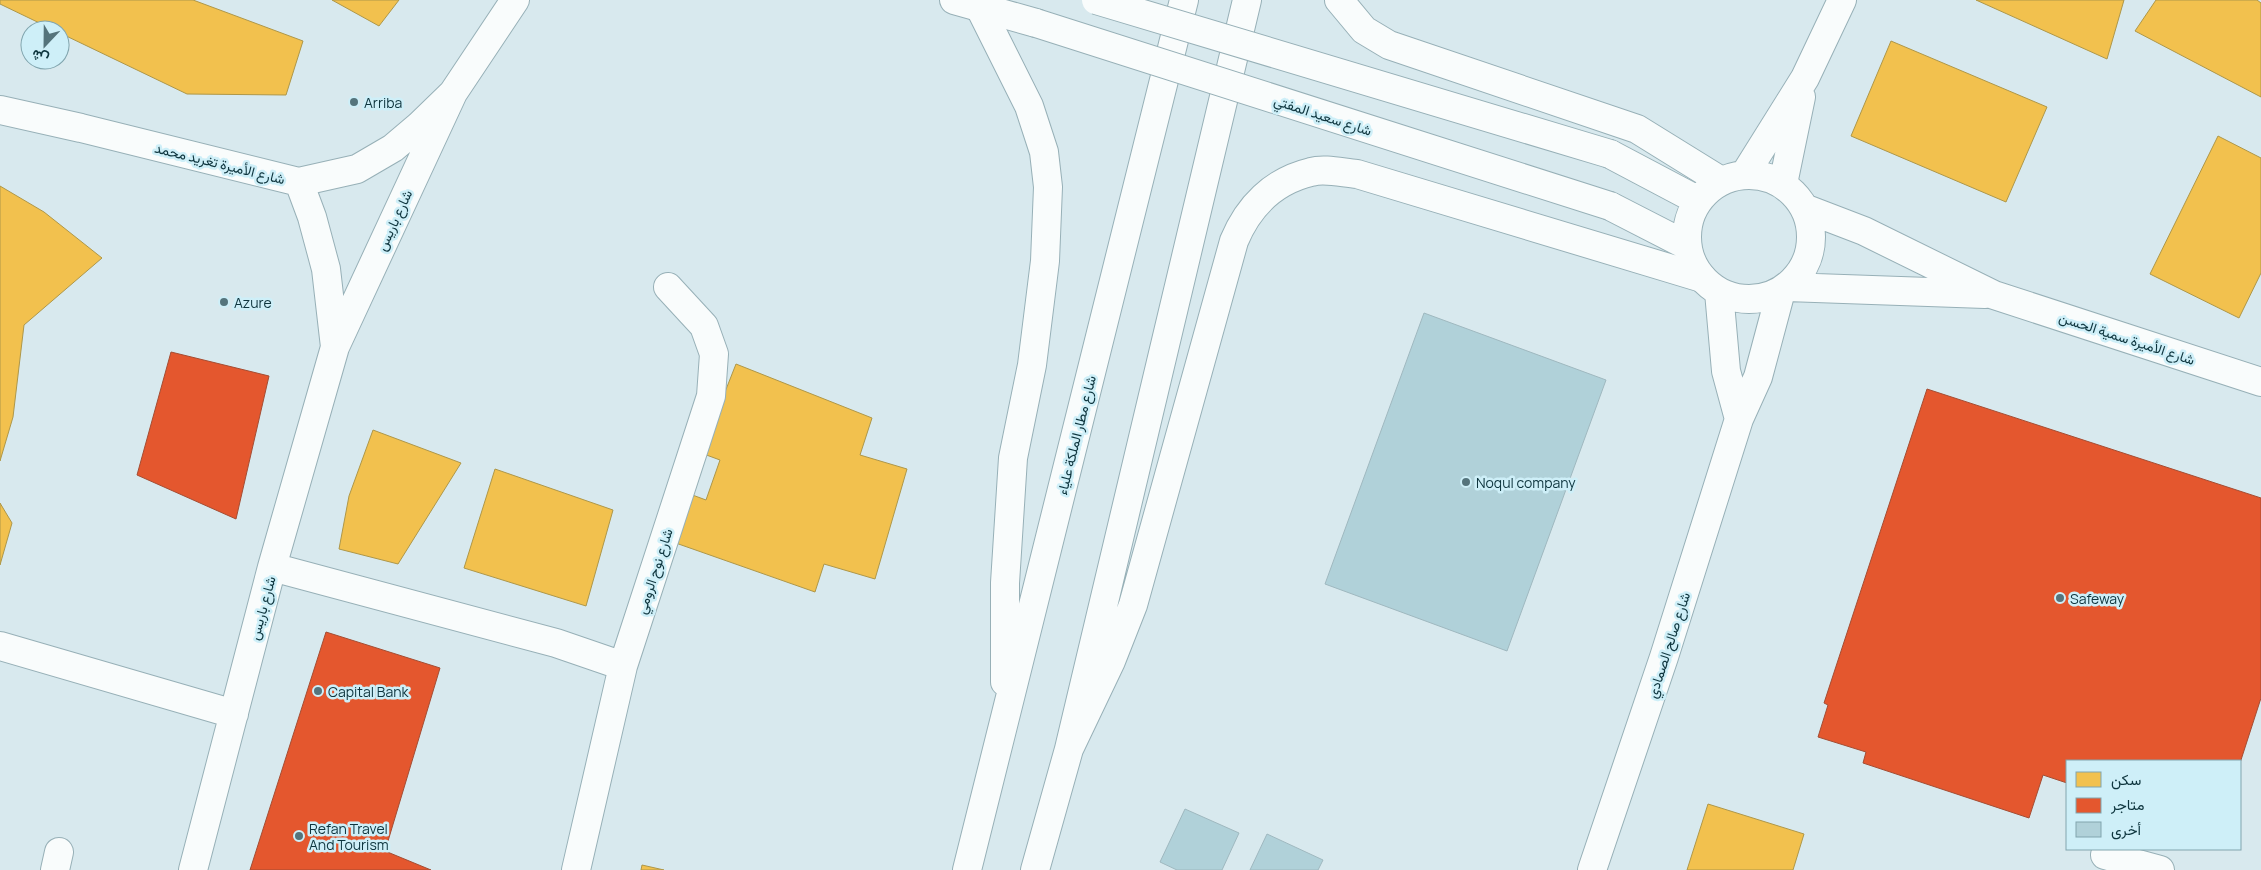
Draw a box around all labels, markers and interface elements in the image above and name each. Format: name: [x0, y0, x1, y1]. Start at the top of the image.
north arrow: [20, 20, 70, 70]
text: ش: [28, 45, 51, 69]
street label: شارع سعيد المفتي: [1271, 90, 1374, 143]
place label: Arriba: [364, 93, 402, 112]
marker: Arriba: [348, 96, 360, 108]
street label: شارع الأميرة تغريد محمد: [152, 138, 287, 190]
street label: شارع باريس: [372, 186, 418, 254]
place label: Azure: [234, 293, 272, 312]
marker: Azure: [218, 296, 230, 308]
street label: شارع الأميرة سمية الحسن: [2056, 307, 2197, 371]
street label: شارع مطار الملكة علياء: [1052, 373, 1102, 497]
place label: Noqul company: [1476, 473, 1576, 492]
marker: Noqul company: [1460, 476, 1472, 488]
street label: شارع نوح الرومي: [631, 526, 680, 617]
street label: شارع باريس: [244, 574, 282, 642]
place label: Safeway: [2070, 589, 2125, 608]
street label: شارع صالح الصمادي: [1642, 590, 1697, 701]
marker: Safeway: [2054, 592, 2066, 604]
place label: Capital Bank: [328, 682, 409, 701]
marker: Capital Bank: [312, 685, 324, 697]
legend: [2066, 760, 2241, 850]
text: سكن: [2111, 769, 2141, 790]
text: متاجر: [2110, 794, 2145, 815]
place label: Refan Travel And Tourism: [309, 819, 389, 854]
text: أخرى: [2111, 819, 2141, 840]
marker: Refan Travel And Tourism: [293, 830, 305, 842]

